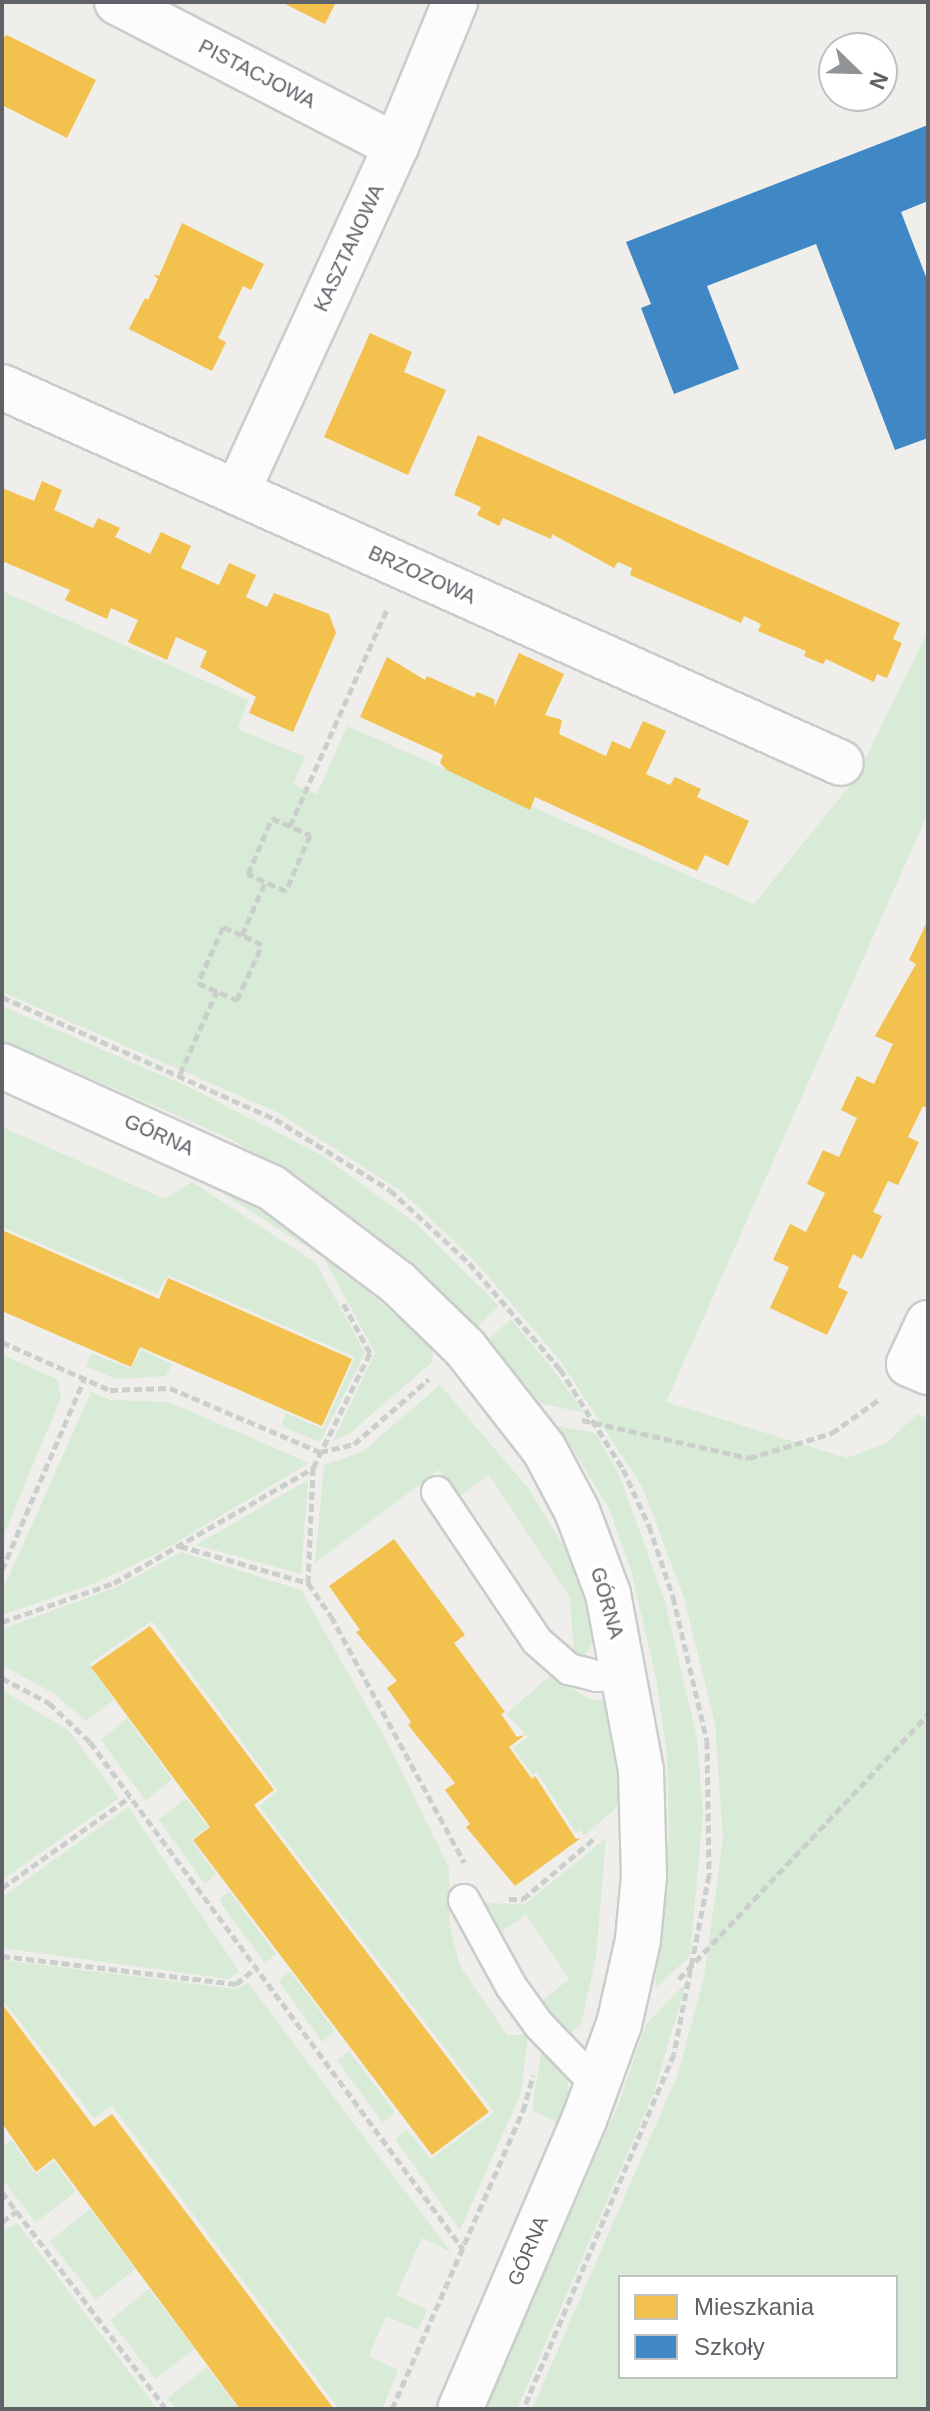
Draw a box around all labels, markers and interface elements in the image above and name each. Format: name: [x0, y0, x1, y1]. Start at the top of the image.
north arrow: [818, 32, 898, 112]
street label: PISTACJOWA: [195, 34, 319, 114]
text: N: [864, 69, 893, 93]
street label: KASZTANOWA: [309, 180, 389, 316]
street label: BRZOZOWA: [365, 541, 479, 609]
street label: GÓRNA: [121, 1109, 197, 1161]
street label: GÓRNA: [585, 1564, 629, 1642]
street label: GÓRNA: [503, 2213, 553, 2289]
legend: [618, 2275, 898, 2379]
text: Mieszkania: [694, 2293, 814, 2320]
text: Szkoły: [694, 2333, 765, 2360]

